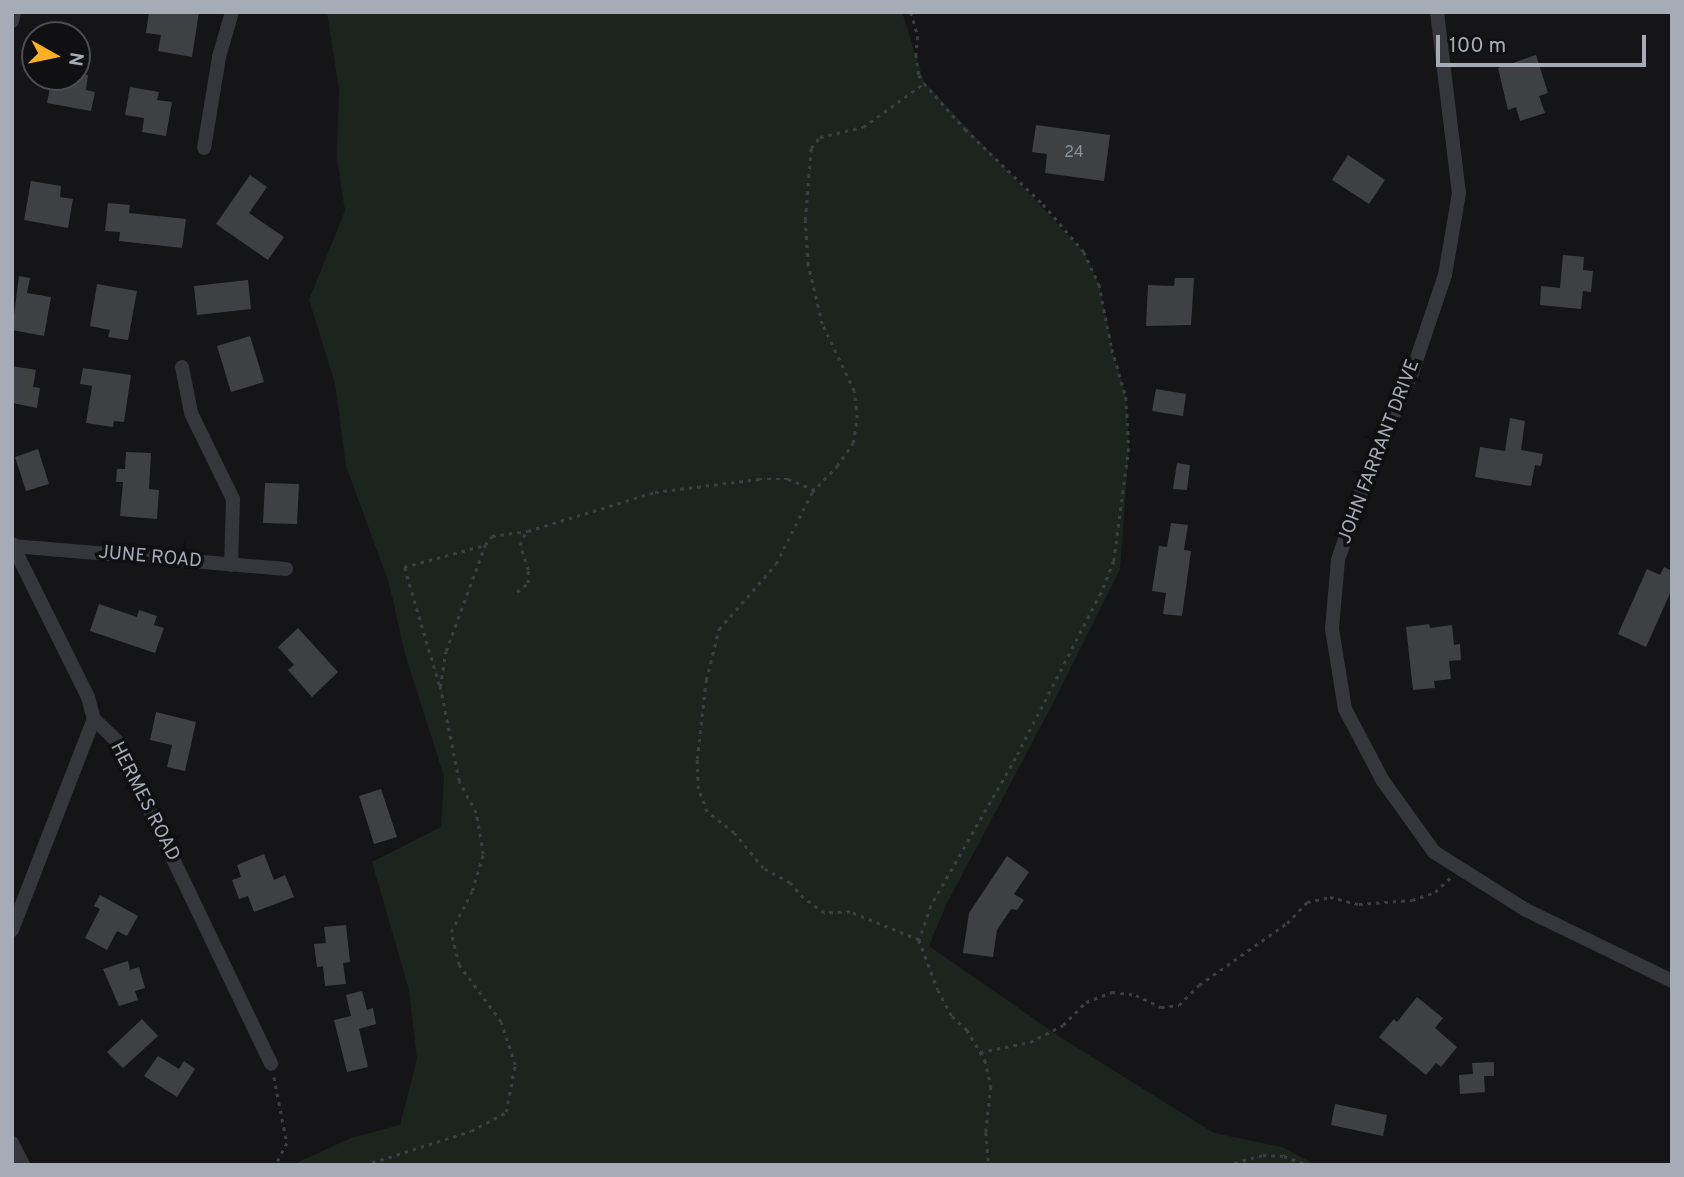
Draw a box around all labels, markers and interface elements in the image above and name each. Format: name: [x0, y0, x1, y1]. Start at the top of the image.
north arrow: [21, 21, 91, 91]
scale bar: [1439, 21, 1649, 65]
text: 100 m: [1449, 33, 1506, 60]
text: N: [62, 50, 88, 68]
house number: 24: [1064, 143, 1084, 163]
street label: JOHN FARRANT DRIVE: [1334, 356, 1426, 548]
street label: JUNE ROAD: [97, 542, 203, 574]
street label: HERMES ROAD: [104, 739, 184, 865]

